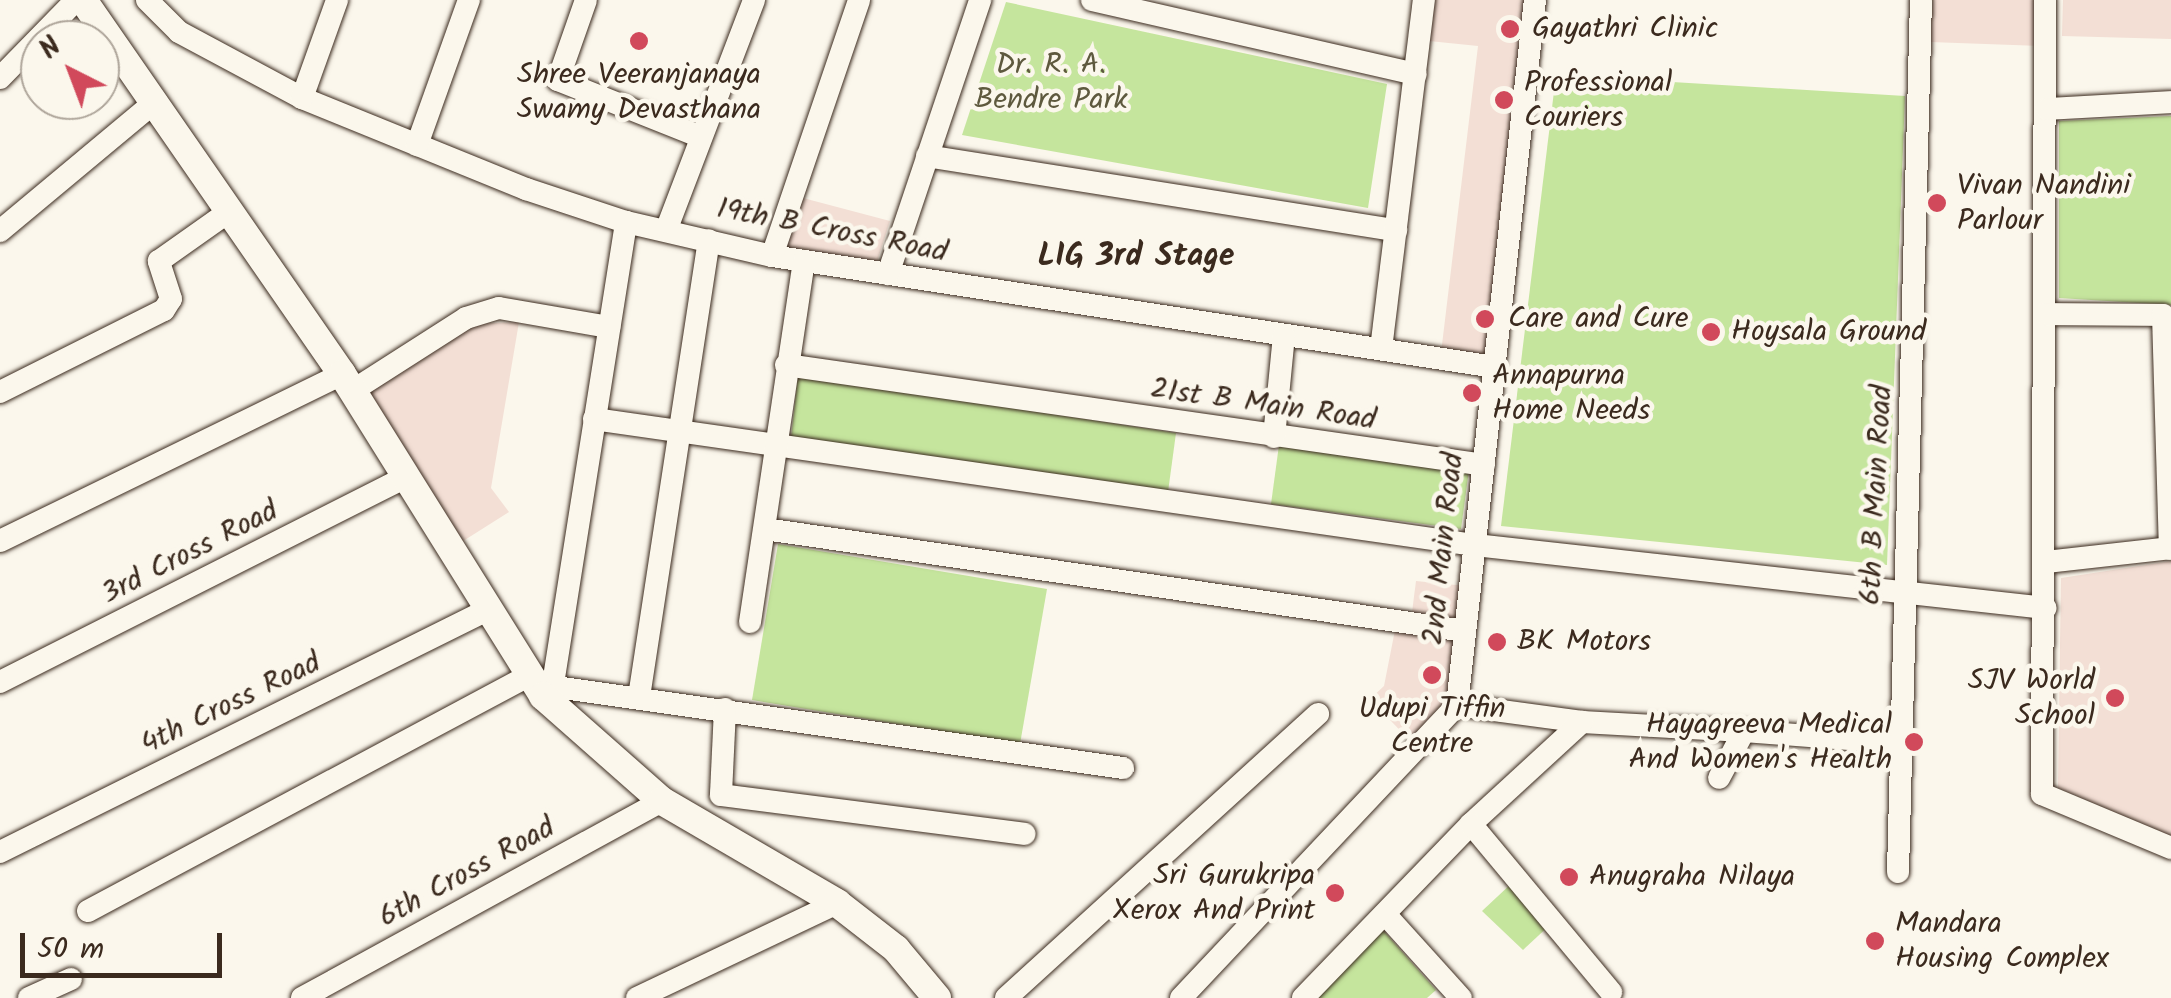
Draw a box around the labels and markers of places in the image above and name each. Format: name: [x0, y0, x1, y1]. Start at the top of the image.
place label: Gayathri Clinic: [1532, 11, 1718, 47]
marker: Gayathri Clinic: [1497, 16, 1523, 42]
marker: Shree Veeranjanaya Swamy Devasthana: [628, 30, 650, 52]
place label: Shree Veeranjanaya Swamy Devasthana: [517, 57, 761, 128]
place label: Professional Couriers: [1524, 65, 1672, 136]
marker: Professional Couriers: [1493, 89, 1515, 111]
place label: Vivan Nandini Parlour: [1957, 168, 2130, 238]
marker: Vivan Nandini Parlour: [1926, 192, 1948, 214]
place label: Care and Cure: [1508, 301, 1688, 337]
marker: Care and Cure: [1472, 306, 1498, 332]
place label: Hoysala Ground: [1731, 314, 1926, 350]
marker: Hoysala Ground: [1700, 321, 1722, 343]
place label: Annapurna Home Needs: [1492, 358, 1650, 428]
marker: Annapurna Home Needs: [1461, 382, 1483, 404]
place label: BK Motors: [1517, 624, 1651, 660]
marker: BK Motors: [1486, 631, 1508, 653]
place label: SJV World School: [1968, 663, 2095, 734]
marker: Udupi Tiffin Centre: [1421, 664, 1443, 686]
marker: SJV World School: [2104, 687, 2126, 709]
place label: Udupi Tiffin Centre: [1358, 691, 1506, 762]
place label: Hayagreeva Medical And Women's Health: [1628, 707, 1892, 778]
marker: Hayagreeva Medical And Women's Health: [1901, 729, 1927, 755]
place label: Sri Gurukripa Xerox And Print: [1112, 858, 1315, 928]
place label: Anugraha Nilaya: [1589, 859, 1795, 895]
marker: Anugraha Nilaya: [1558, 866, 1580, 888]
marker: Sri Gurukripa Xerox And Print: [1324, 882, 1346, 904]
place label: Mandara Housing Complex: [1895, 906, 2109, 976]
marker: Mandara Housing Complex: [1864, 930, 1886, 952]

